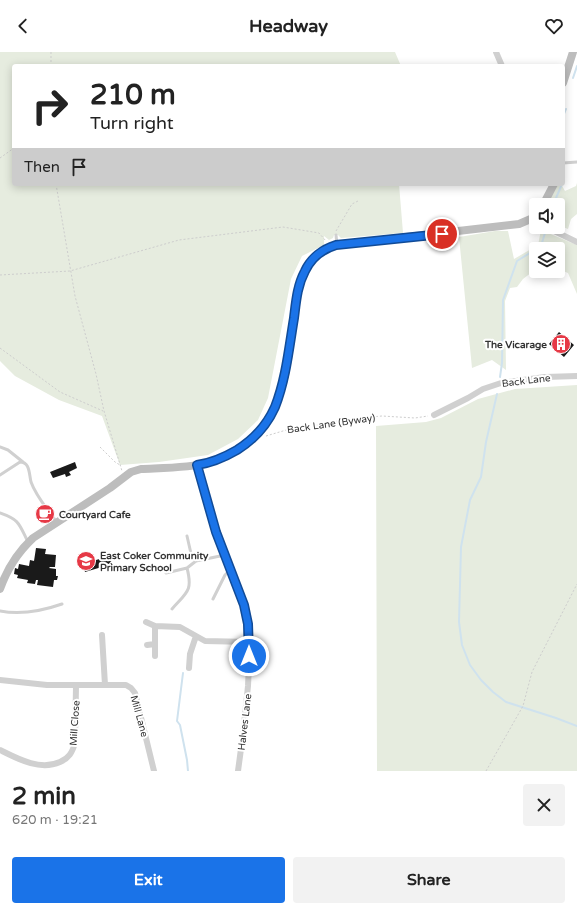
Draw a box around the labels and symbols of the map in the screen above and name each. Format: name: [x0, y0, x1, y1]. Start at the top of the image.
pin: [425, 217, 459, 251]
building icon: The Vicarage: [550, 333, 572, 355]
place label: The Vicarage: [484, 339, 547, 351]
street label: Back Lane: [501, 372, 552, 390]
street label: Back Lane (Byway): [286, 412, 376, 436]
cafe icon: Courtyard Cafe: [34, 503, 56, 525]
place label: Courtyard Cafe: [59, 509, 131, 521]
school or university icon: East Coker Community Primary School: [75, 550, 97, 572]
place label: East Coker Community Primary School: [100, 550, 209, 574]
position arrow: [228, 635, 270, 677]
street label: Halves Lane: [236, 693, 254, 751]
street label: Mill Lane: [128, 694, 150, 739]
street label: Mill Close: [67, 700, 83, 746]

